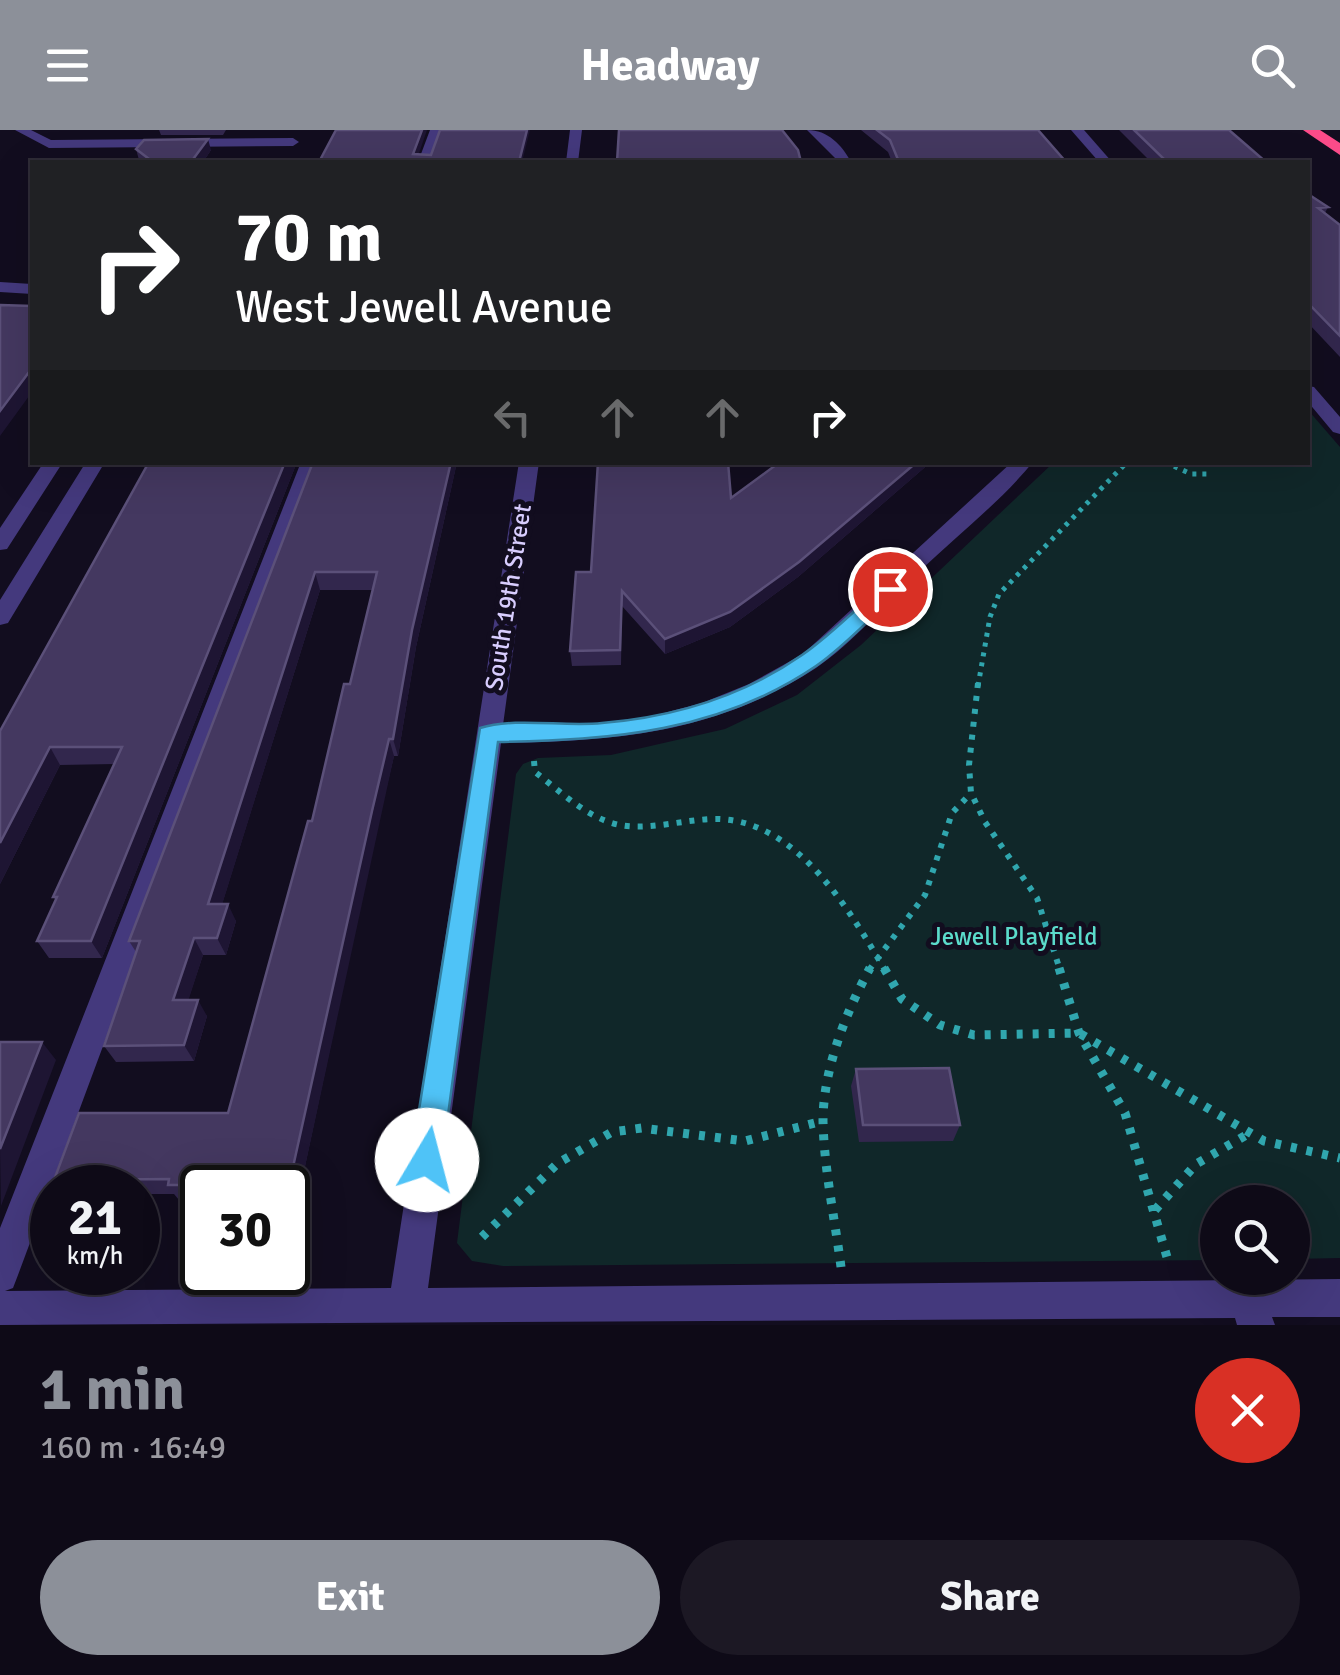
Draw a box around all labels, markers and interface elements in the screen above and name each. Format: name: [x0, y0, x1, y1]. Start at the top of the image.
icon: menu: [40, 38, 95, 93]
text: Headway: [580, 38, 760, 93]
icon: search: [1245, 38, 1300, 93]
text: 70 m: [235, 194, 383, 280]
icon: right: [70, 200, 200, 330]
text: West Jewell Avenue: [235, 280, 613, 335]
icon: left: [485, 390, 540, 445]
icon: ahead: [590, 390, 645, 445]
icon: ahead: [695, 390, 750, 445]
icon: right: [800, 390, 855, 445]
street label: South 19th Street: [478, 501, 538, 692]
pin: [848, 547, 933, 632]
icon: arrive: [863, 562, 918, 617]
park label: Jewell Playfield: [930, 921, 1098, 952]
position arrow: [375, 1108, 479, 1212]
speed limit sign: 30: [180, 1165, 310, 1295]
map controls: [1200, 1185, 1310, 1295]
button: search: [1200, 1185, 1310, 1295]
text: 21: [68, 1187, 122, 1249]
text: km/h: [67, 1240, 123, 1271]
text: 1 min: [40, 1353, 185, 1427]
button: close: [1195, 1358, 1300, 1463]
text: 160 m · 16:49: [40, 1428, 226, 1467]
button: Exit: [40, 1540, 660, 1655]
button: Share: [680, 1540, 1300, 1655]

